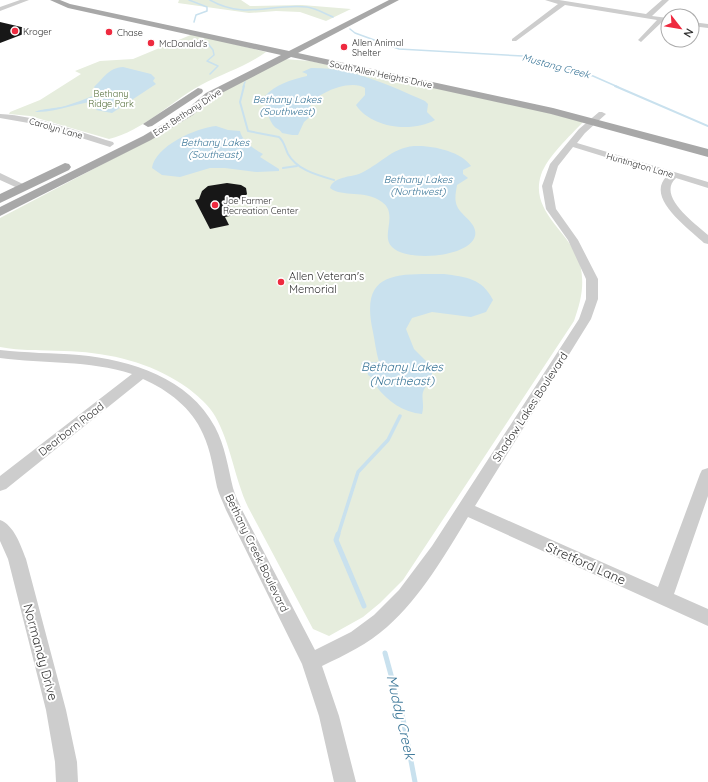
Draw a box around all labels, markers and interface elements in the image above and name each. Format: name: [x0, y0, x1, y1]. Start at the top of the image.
north arrow: [660, 8, 700, 48]
marker: Kroger: [10, 26, 20, 36]
place label: Kroger: [23, 26, 52, 37]
text: N: [680, 26, 697, 40]
marker: Chase: [104, 27, 114, 37]
place label: Chase: [117, 27, 143, 38]
place label: Allen Animal Shelter: [352, 37, 403, 58]
marker: McDonald's: [146, 38, 156, 48]
place label: McDonald's: [159, 38, 207, 49]
marker: Allen Animal Shelter: [339, 42, 349, 52]
water label: Mustang Creek: [521, 51, 593, 82]
street label: South Allen Heights Drive: [329, 58, 433, 90]
street label: East Bethany Drive: [151, 86, 223, 138]
park label: Bethany Ridge Park: [88, 88, 134, 109]
water label: Bethany Lakes (Southwest): [253, 93, 322, 118]
street label: Carolyn Lane: [28, 115, 84, 141]
water label: Bethany Lakes (Southeast): [181, 136, 250, 161]
street label: Huntington Lane: [605, 150, 675, 180]
water label: Bethany Lakes (Northwest): [384, 173, 453, 198]
place label: Joe Farmer Recreation Center: [223, 195, 299, 216]
marker: Joe Farmer Recreation Center: [210, 200, 220, 210]
place label: Allen Veteran's Memorial: [289, 269, 364, 296]
marker: Allen Veteran's Memorial: [276, 277, 286, 287]
street label: Shadow Lakes Boulevard: [489, 350, 571, 464]
water label: Bethany Lakes (Northeast): [361, 359, 444, 388]
street label: Dearborn Road: [35, 399, 107, 459]
street label: Bethany Creek Boulevard: [222, 492, 292, 614]
street label: Stretford Lane: [544, 538, 628, 588]
street label: Normandy Drive: [20, 602, 62, 702]
water label: Muddy Creek: [383, 673, 420, 762]

